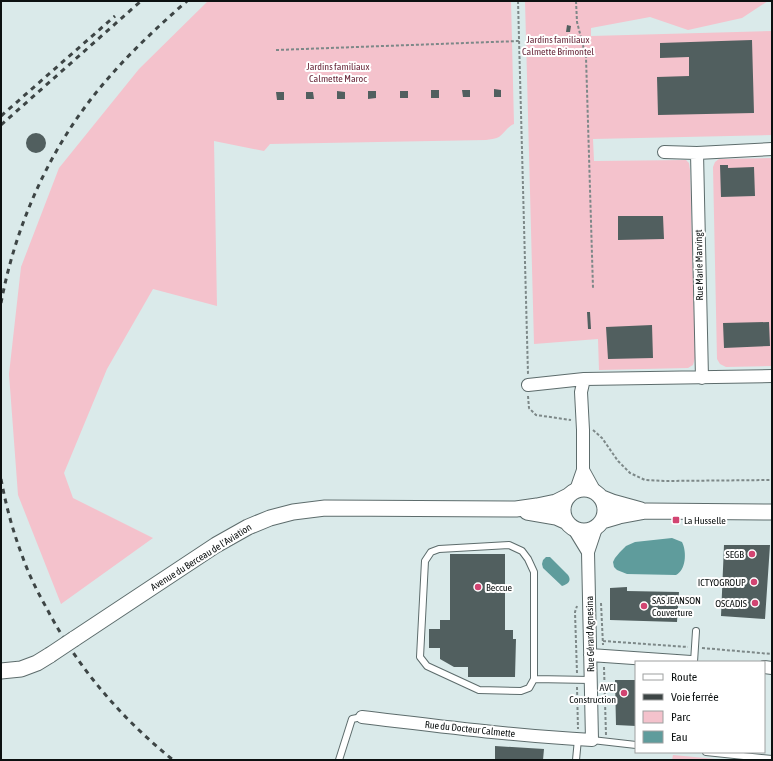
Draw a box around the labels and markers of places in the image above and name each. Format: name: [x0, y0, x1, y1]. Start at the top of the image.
marker: La Husselle: [671, 515, 681, 525]
place label: La Husselle: [684, 515, 726, 526]
place label: SEGB: [726, 549, 744, 560]
marker: SEGB: [747, 549, 757, 559]
place label: ICTYOGROUP: [698, 577, 746, 588]
marker: ICTYOGROUP: [749, 577, 759, 587]
marker: Beccue: [473, 582, 483, 592]
place label: Beccue: [486, 582, 512, 593]
place label: SAS JEANSON Couverture: [652, 595, 701, 618]
place label: OSCADIS: [715, 598, 747, 609]
marker: OSCADIS: [750, 598, 760, 608]
marker: SAS JEANSON Couverture: [639, 601, 649, 611]
place label: AVCI Construction: [569, 682, 616, 705]
marker: AVCI Construction: [619, 688, 629, 698]

